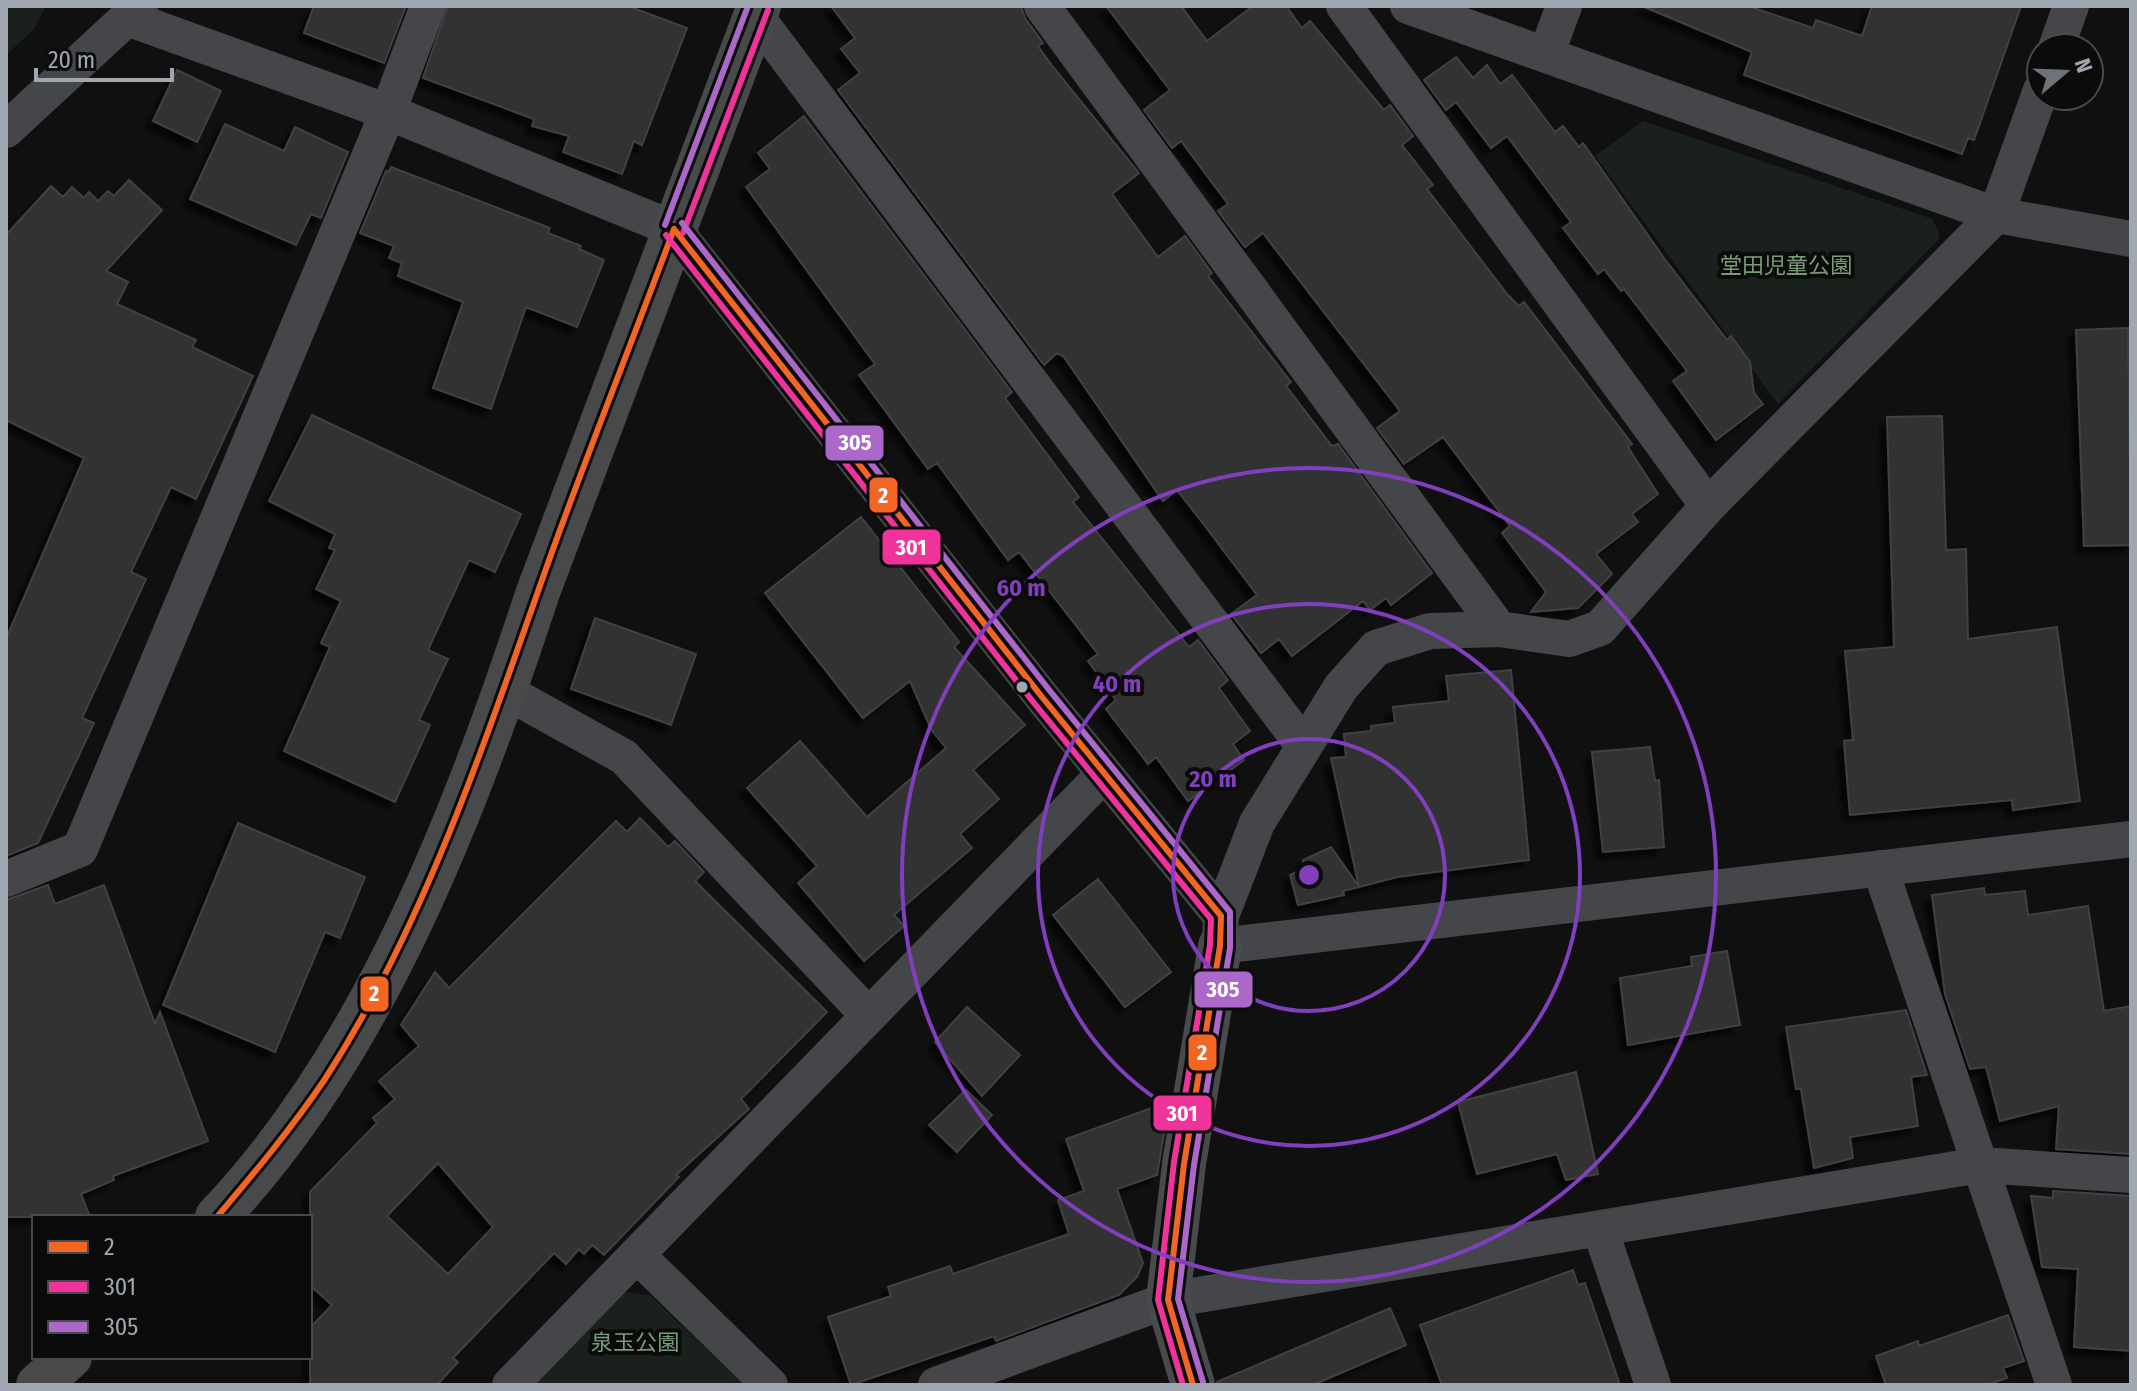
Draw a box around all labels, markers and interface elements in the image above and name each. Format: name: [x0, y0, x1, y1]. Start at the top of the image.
scale bar: [36, 32, 172, 82]
north arrow: [2025, 32, 2105, 112]
text: 20 m: [48, 46, 95, 74]
text: N: [2069, 55, 2098, 76]
park label: 堂田児童公園: [1720, 252, 1852, 279]
line badge: 305: [824, 424, 885, 462]
text: 305: [837, 429, 872, 456]
line badge: 2: [868, 476, 899, 514]
text: 2: [877, 482, 888, 509]
line badge: 301: [881, 528, 942, 566]
text: 301: [894, 534, 927, 561]
text: 60 m: [997, 574, 1045, 602]
text: 40 m: [1093, 670, 1141, 698]
unlabelled marker: [1014, 679, 1030, 695]
text: 20 m: [1188, 765, 1237, 793]
centre of rings: [1295, 861, 1323, 889]
line badge: 305: [1193, 970, 1254, 1009]
line badge: 2: [359, 975, 390, 1013]
text: 305: [1205, 976, 1240, 1003]
text: 2: [368, 980, 379, 1007]
line badge: 2: [1187, 1033, 1218, 1072]
text: 2: [1196, 1039, 1207, 1066]
line badge: 301: [1152, 1094, 1213, 1132]
text: 301: [1165, 1100, 1198, 1127]
legend: [32, 1215, 312, 1359]
text: 2: [104, 1233, 115, 1261]
text: 301: [104, 1273, 136, 1301]
text: 305: [104, 1313, 138, 1341]
park label: 泉玉公園: [591, 1329, 679, 1356]

